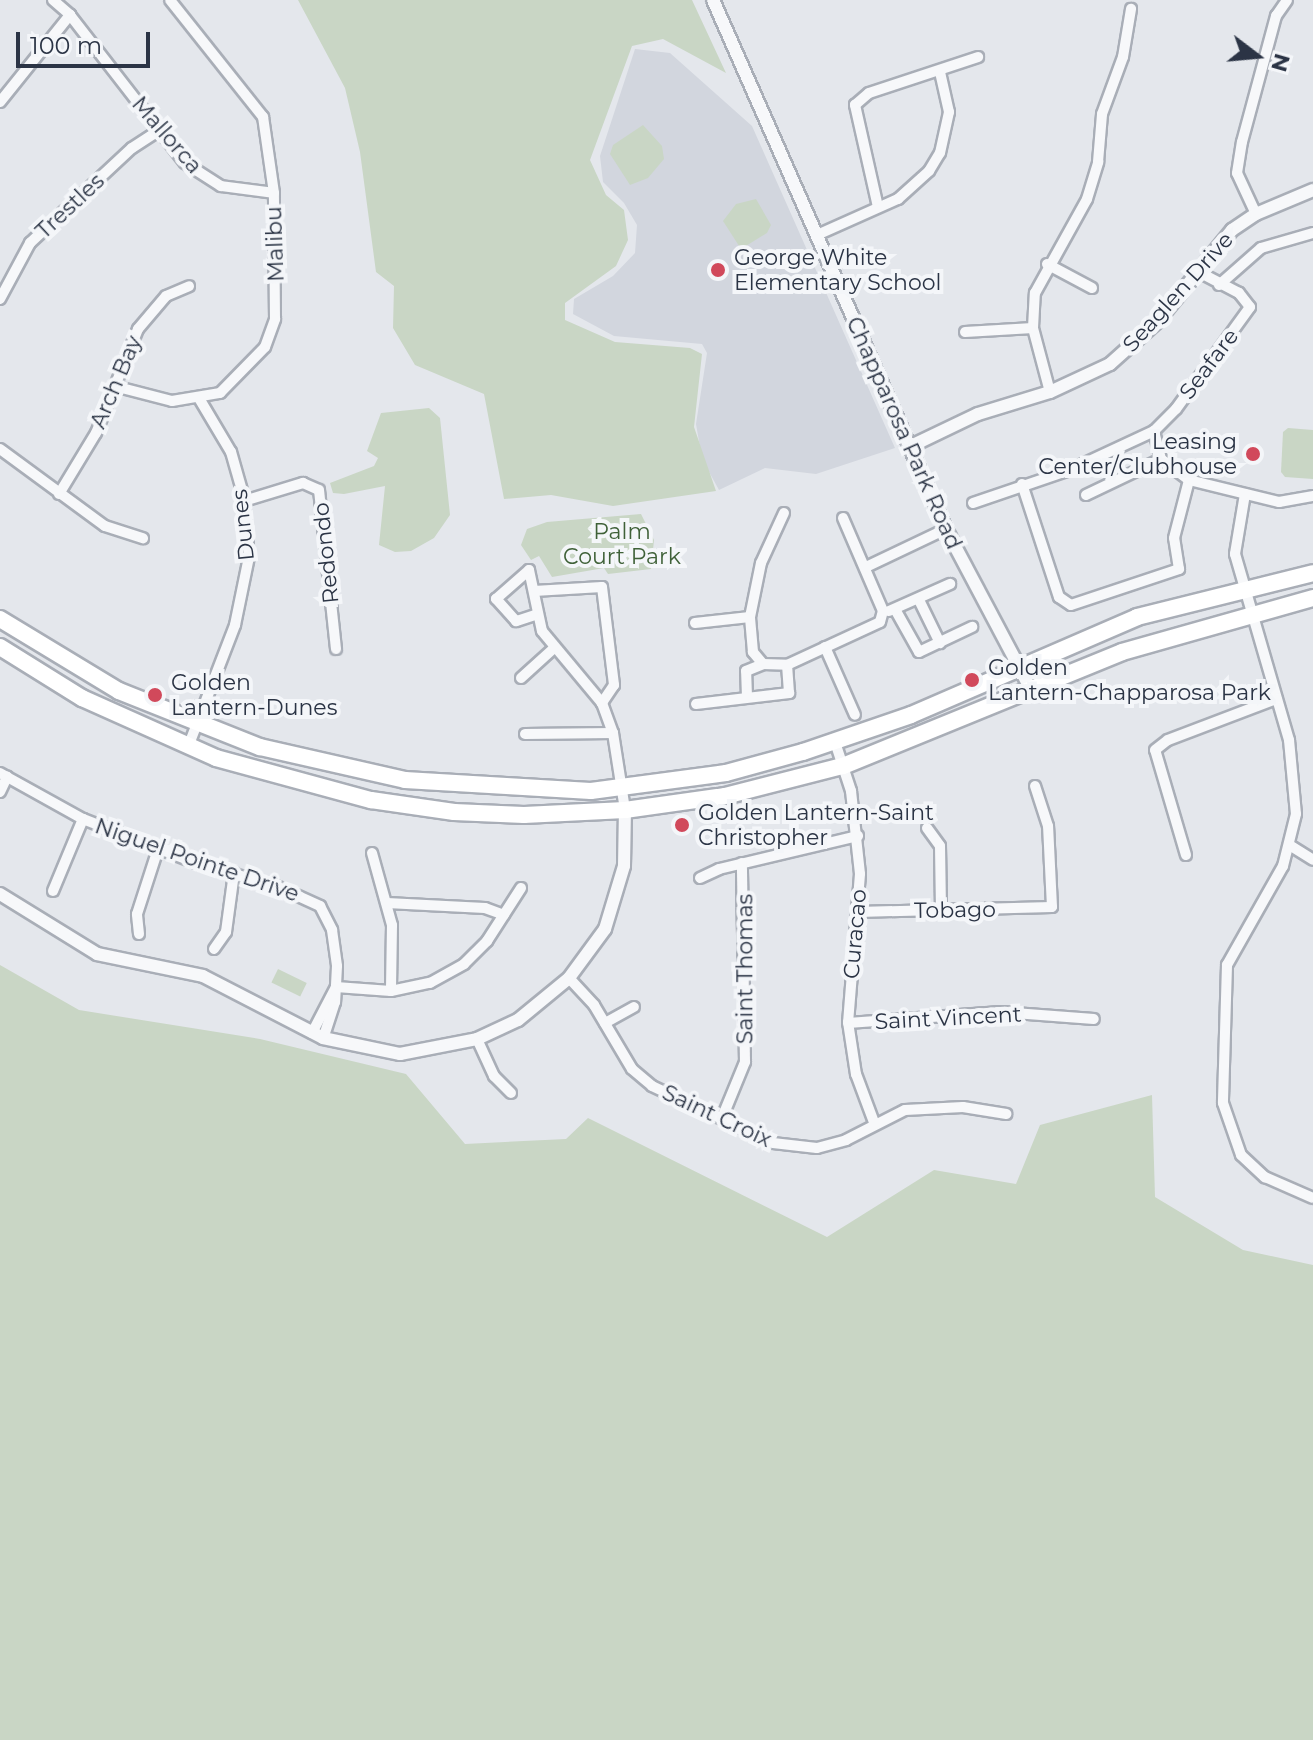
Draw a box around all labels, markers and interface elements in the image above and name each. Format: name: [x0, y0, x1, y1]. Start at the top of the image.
scale bar: [20, 16, 154, 66]
north arrow: [1217, 16, 1297, 96]
text: 100 m: [30, 31, 102, 60]
text: N: [1265, 50, 1296, 75]
street label: Mallorca: [126, 91, 208, 179]
street label: Trestles: [30, 168, 110, 244]
street label: Malibu: [260, 206, 290, 282]
street label: Seaglen Drive: [1117, 227, 1239, 357]
place label: George White Elementary School: [734, 244, 941, 296]
marker: George White Elementary School: [709, 261, 727, 279]
street label: Chapparosa Park Road: [841, 313, 967, 553]
street label: Seafare: [1174, 324, 1244, 404]
street label: Arch Bay: [85, 332, 147, 432]
place label: Leasing Center/Clubhouse: [1038, 428, 1237, 480]
marker: Leasing Center/Clubhouse: [1244, 445, 1262, 463]
street label: Dunes: [226, 488, 260, 562]
street label: Redondo: [308, 501, 344, 605]
park label: Palm Court Park: [563, 518, 681, 570]
place label: Golden Lantern-Chapparosa Park: [988, 654, 1271, 706]
place label: Golden Lantern-Dunes: [171, 669, 337, 720]
marker: Golden Lantern-Chapparosa Park: [963, 671, 981, 689]
marker: Golden Lantern-Dunes: [146, 686, 164, 704]
place label: Golden Lantern-Saint Christopher: [698, 799, 934, 850]
street label: Niguel Pointe Drive: [92, 813, 302, 907]
marker: Golden Lantern-Saint Christopher: [673, 816, 691, 834]
street label: Curacao: [838, 888, 872, 980]
street label: Saint Thomas: [732, 894, 758, 1044]
street label: Tobago: [914, 896, 996, 924]
street label: Saint Vincent: [874, 1001, 1022, 1035]
street label: Saint Croix: [658, 1079, 776, 1153]

